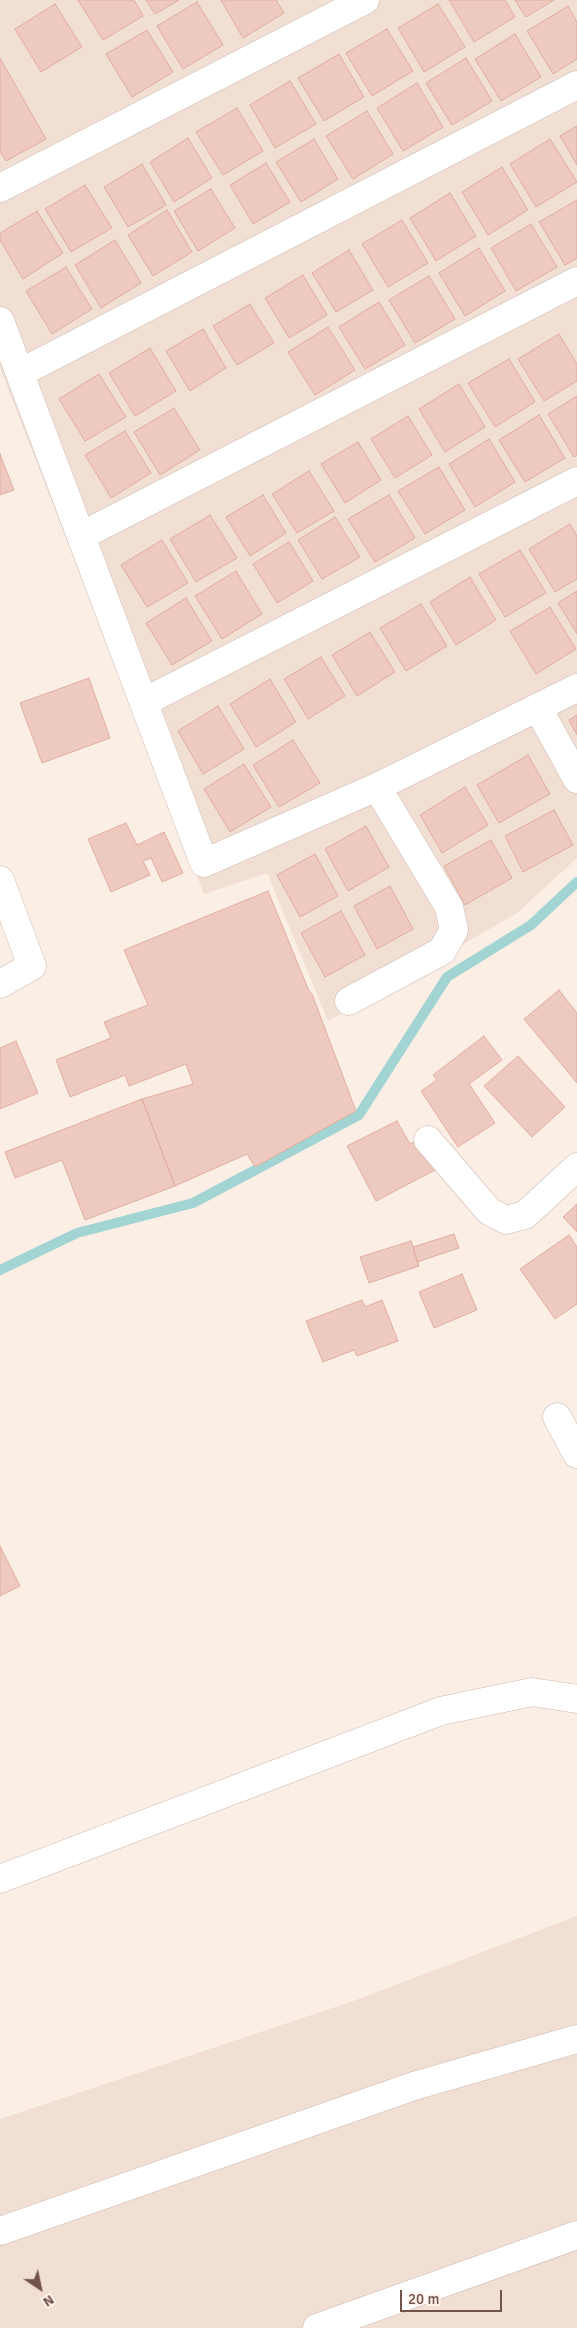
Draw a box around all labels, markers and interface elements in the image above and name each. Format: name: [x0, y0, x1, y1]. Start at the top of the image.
north arrow: [15, 2263, 65, 2313]
scale bar: [402, 2280, 504, 2312]
text: 20 m: [408, 2290, 439, 2308]
text: N: [40, 2291, 57, 2311]

